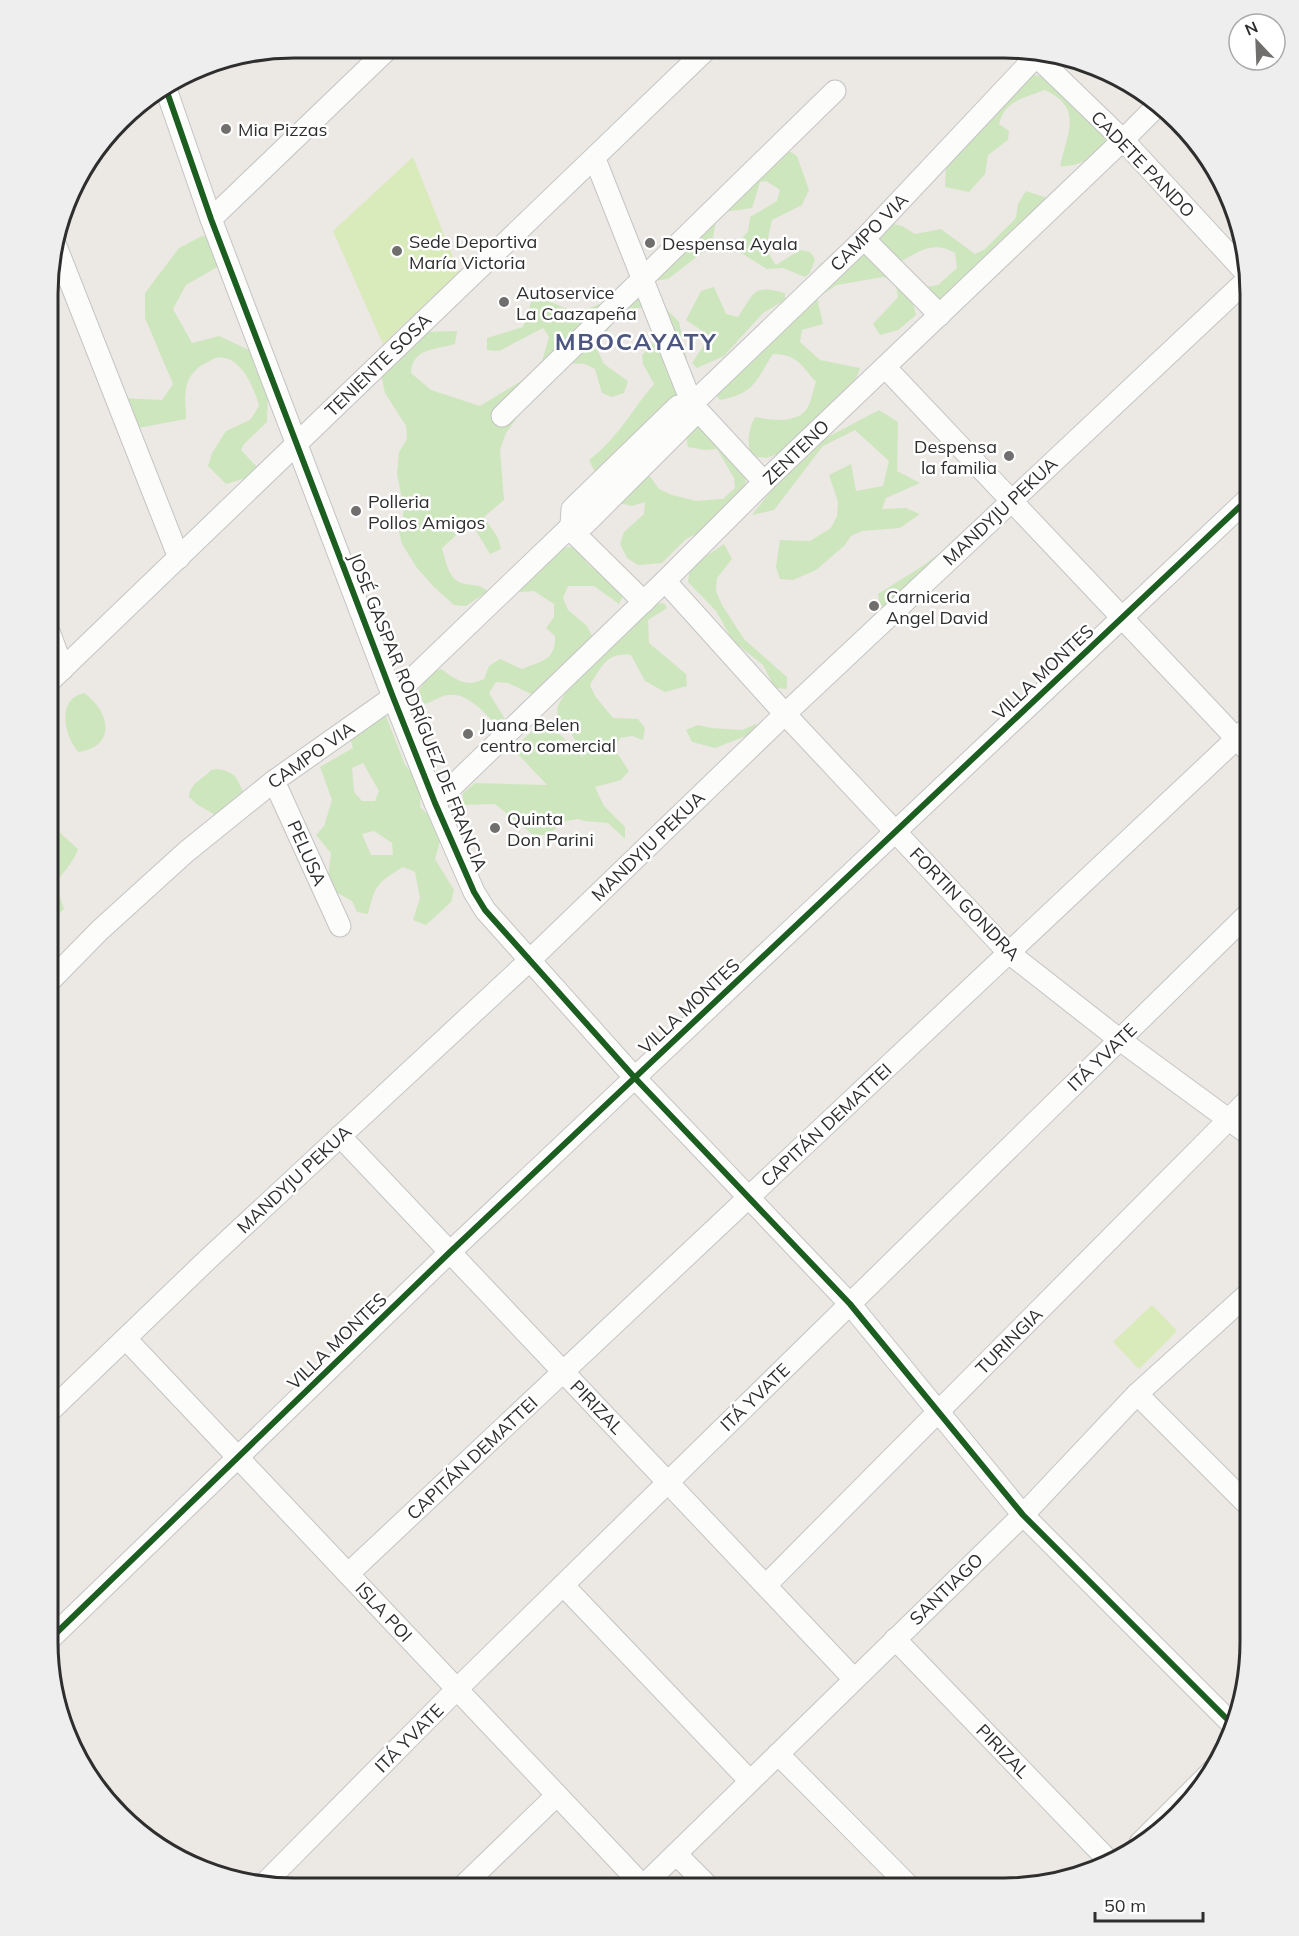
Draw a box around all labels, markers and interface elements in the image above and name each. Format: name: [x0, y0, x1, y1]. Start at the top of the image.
north arrow: [1227, 12, 1287, 72]
text: N: [1242, 17, 1261, 40]
street label: CADETE PANDO: [1086, 106, 1200, 222]
place label: Mia Pizzas: [238, 118, 328, 141]
marker: Mia Pizzas: [219, 122, 233, 136]
street label: CAMPO VIA: [825, 188, 913, 276]
place label: Sede Deportiva María Victoria: [409, 230, 537, 274]
place label: Despensa Ayala: [662, 232, 798, 255]
marker: Despensa Ayala: [643, 236, 657, 250]
marker: Sede Deportiva María Victoria: [390, 244, 404, 258]
place label: Autoservice La Caazapeña: [516, 281, 637, 325]
marker: Autoservice La Caazapeña: [497, 295, 511, 309]
street label: TENIENTE SOSA: [320, 308, 436, 422]
district label: MBOCAYATY: [555, 326, 717, 356]
street label: ZENTENO: [758, 415, 834, 489]
place label: Despensa la familia: [914, 435, 997, 479]
marker: Despensa la familia: [1002, 449, 1016, 463]
street label: MANDYJU PEKUA: [938, 452, 1062, 570]
place label: Polleria Pollos Amigos: [368, 490, 486, 534]
marker: Polleria Pollos Amigos: [349, 504, 363, 518]
street label: JOSÉ GASPAR RODRÍGUEZ DE FRANCIA: [343, 549, 493, 875]
place label: Carniceria Angel David: [886, 585, 988, 629]
marker: Carniceria Angel David: [867, 599, 881, 613]
street label: VILLA MONTES: [988, 619, 1098, 725]
place label: Juana Belen centro comercial: [480, 713, 616, 757]
street label: CAMPO VIA: [263, 717, 359, 793]
marker: Juana Belen centro comercial: [461, 727, 475, 741]
street label: MANDYJU PEKUA: [587, 786, 709, 906]
place label: Quinta Don Parini: [507, 807, 594, 851]
street label: PELUSA: [282, 817, 332, 889]
marker: Quinta Don Parini: [488, 821, 502, 835]
street label: FORTIN GONDRA: [905, 842, 1025, 966]
street label: VILLA MONTES: [634, 953, 744, 1059]
street label: ITÁ YVATE: [1062, 1018, 1142, 1096]
street label: CAPITÁN DEMATTEI: [756, 1058, 896, 1192]
street label: MANDYJU PEKUA: [232, 1120, 356, 1238]
street label: VILLA MONTES: [282, 1288, 392, 1394]
street label: TURINGIA: [971, 1303, 1047, 1379]
street label: ITÁ YVATE: [715, 1358, 795, 1436]
street label: PIRIZAL: [565, 1375, 629, 1439]
street label: CAPITÁN DEMATTEI: [402, 1391, 542, 1525]
street label: SANTIAGO: [904, 1548, 988, 1630]
street label: ISLA POI: [351, 1577, 417, 1647]
street label: ITÁ YVATE: [370, 1699, 448, 1777]
street label: PIRIZAL: [971, 1719, 1035, 1783]
scale bar: [1095, 1885, 1203, 1923]
text: 50 m: [1104, 1894, 1146, 1917]

